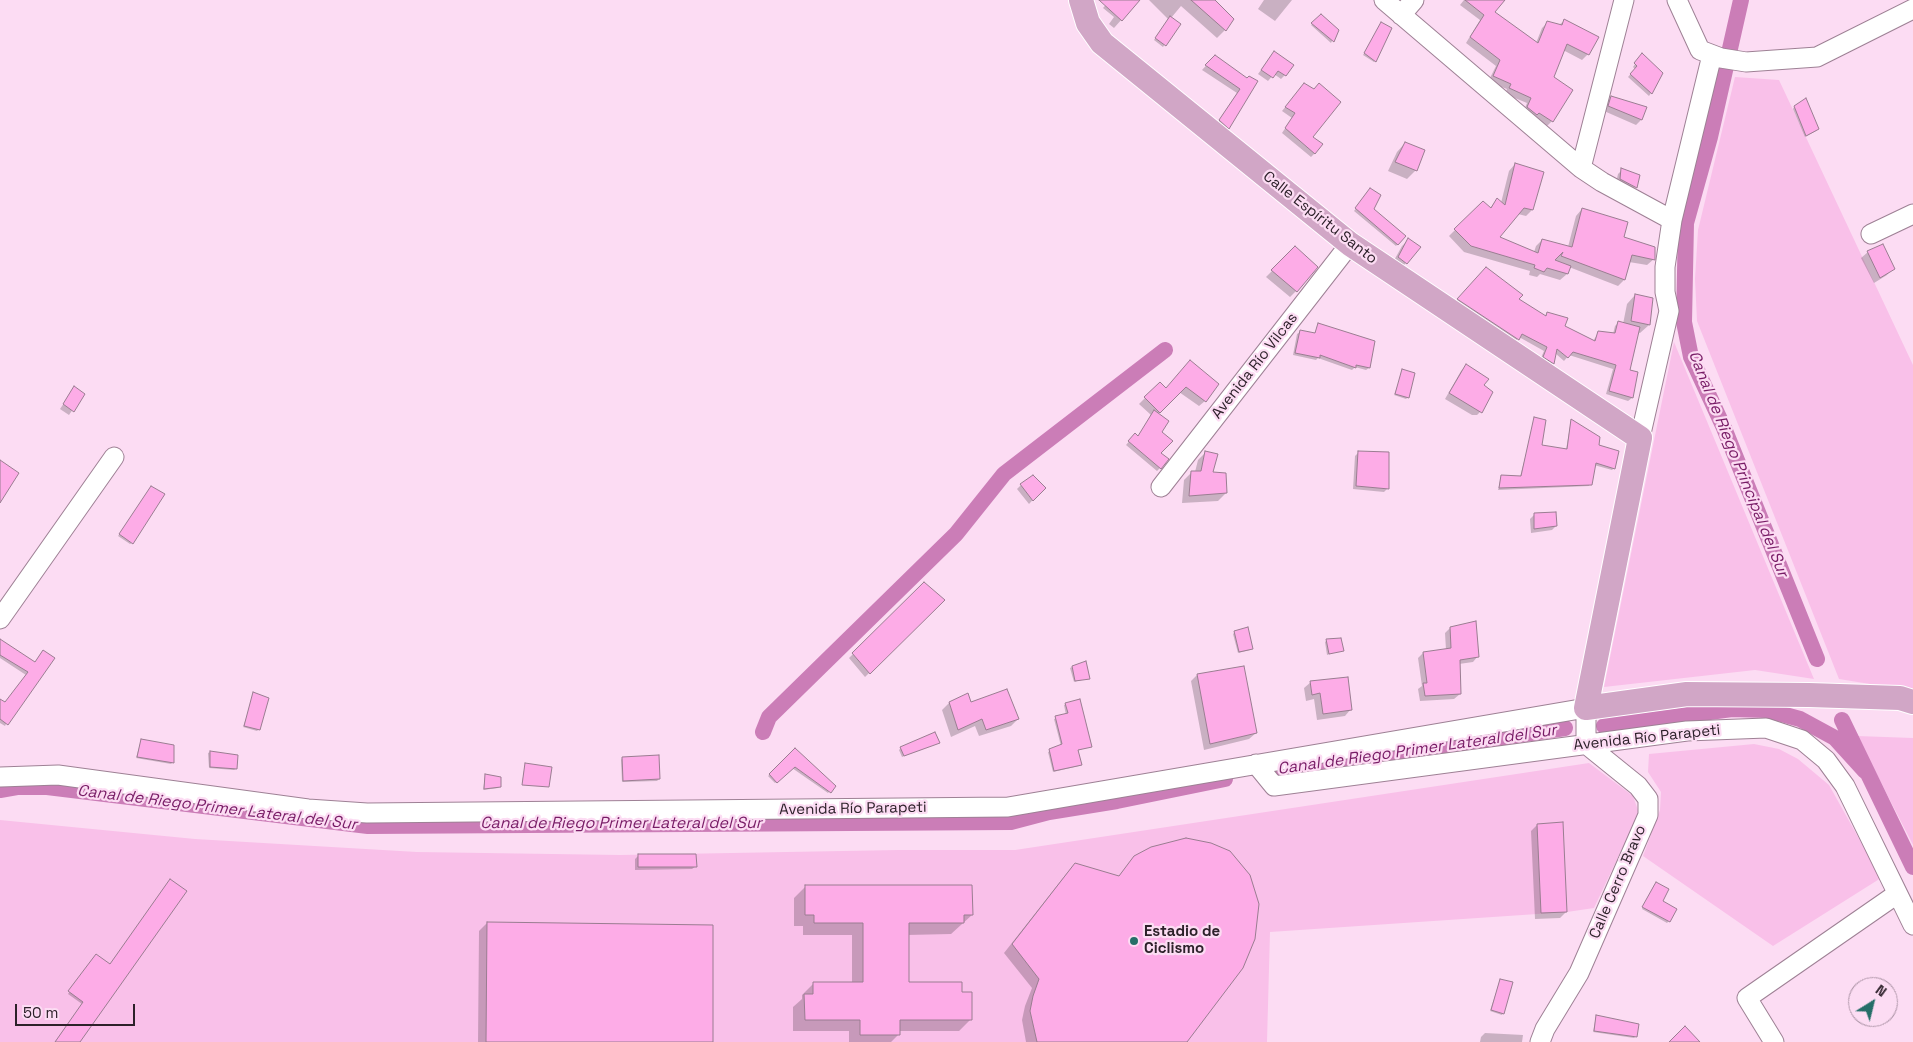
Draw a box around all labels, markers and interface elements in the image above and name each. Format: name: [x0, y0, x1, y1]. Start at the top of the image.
street label: Calle Espíritu Santo: [1259, 168, 1381, 268]
street label: Avenida Río Vilcas: [1208, 310, 1302, 422]
water label: Canal de Riego Principal del Sur: [1684, 348, 1792, 580]
water label: Canal de Riego Primer Lateral del Sur: [1276, 721, 1558, 779]
street label: Avenida Río Parapeti: [1573, 721, 1721, 755]
water label: Canal de Riego Primer Lateral del Sur: [76, 781, 358, 835]
street label: Avenida Río Parapeti: [779, 799, 927, 819]
water label: Canal de Riego Primer Lateral del Sur: [480, 814, 762, 834]
street label: Calle Cerro Bravo: [1586, 823, 1650, 941]
place label: Estadio de Ciclismo: [1144, 923, 1220, 958]
marker: Estadio de Ciclismo: [1128, 935, 1140, 947]
north arrow: [1848, 977, 1898, 1027]
text: N: [1872, 981, 1890, 1001]
scale bar: [18, 994, 138, 1026]
text: 50 m: [23, 1003, 58, 1022]

